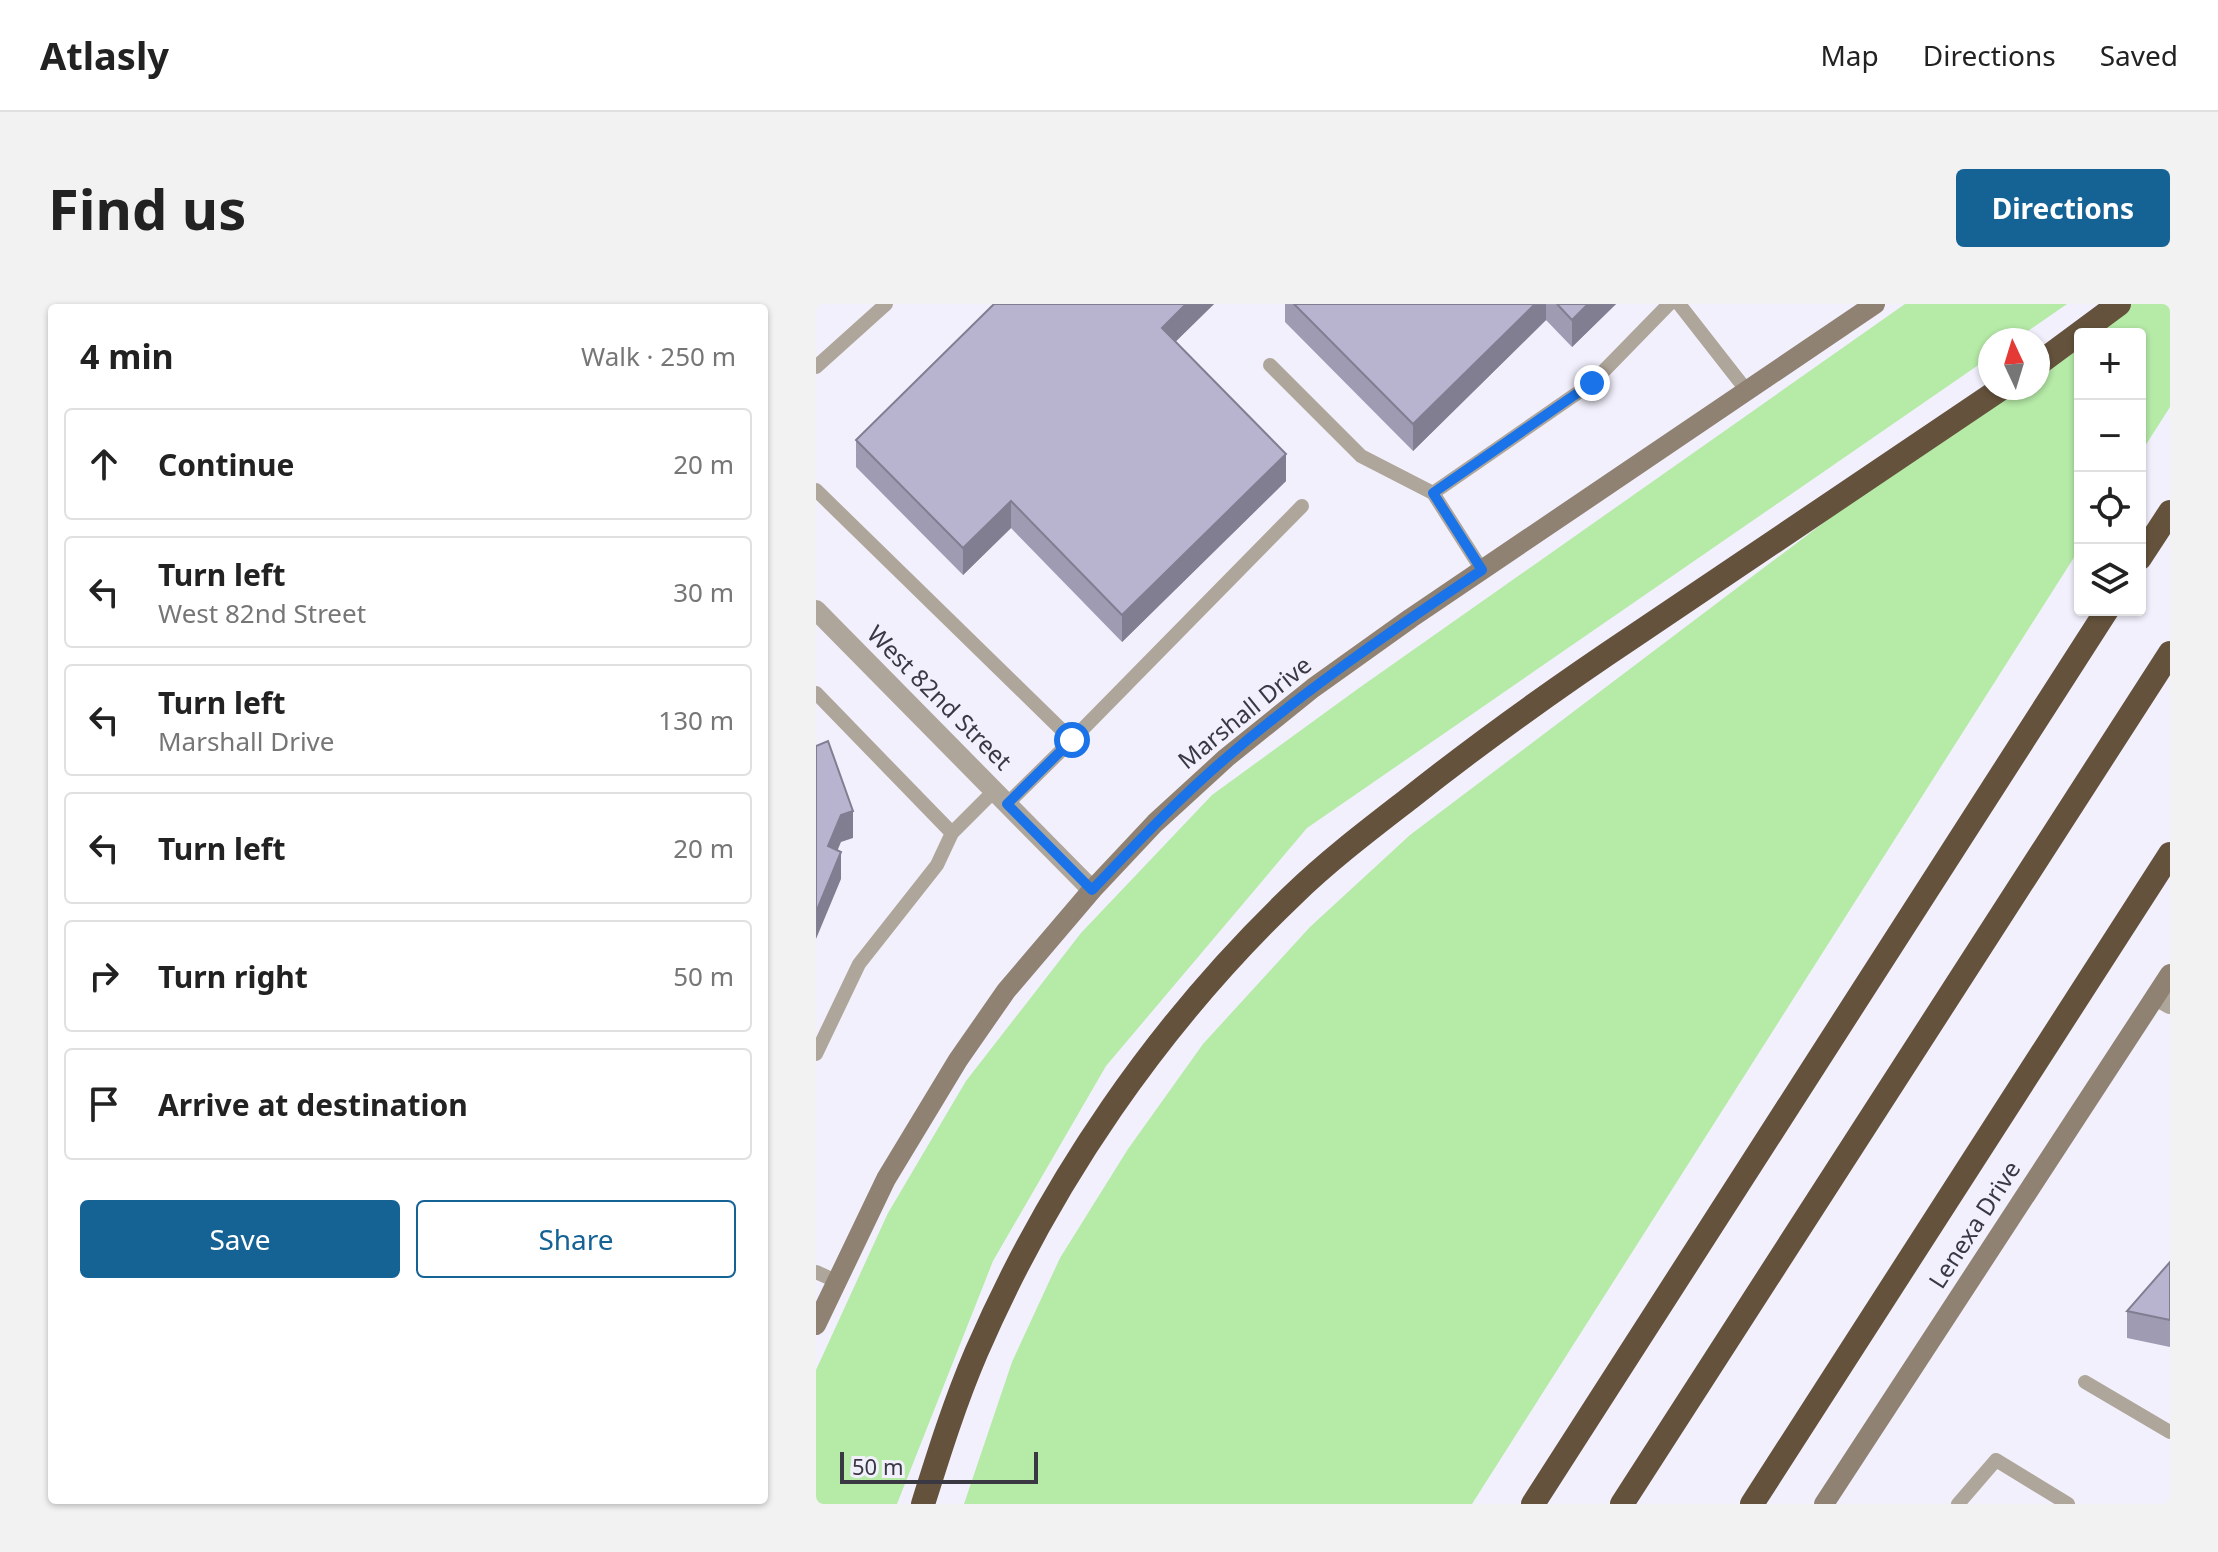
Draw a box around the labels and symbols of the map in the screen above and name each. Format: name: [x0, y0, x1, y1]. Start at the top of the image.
north arrow: [1978, 328, 2050, 400]
route end: [1574, 365, 1610, 401]
street label: West 82nd Street: [860, 617, 1020, 777]
street label: Marshall Drive: [1170, 648, 1318, 776]
route start: [1054, 722, 1090, 758]
street label: Lenexa Drive: [1920, 1154, 2027, 1294]
scale bar: [840, 1448, 1038, 1484]

